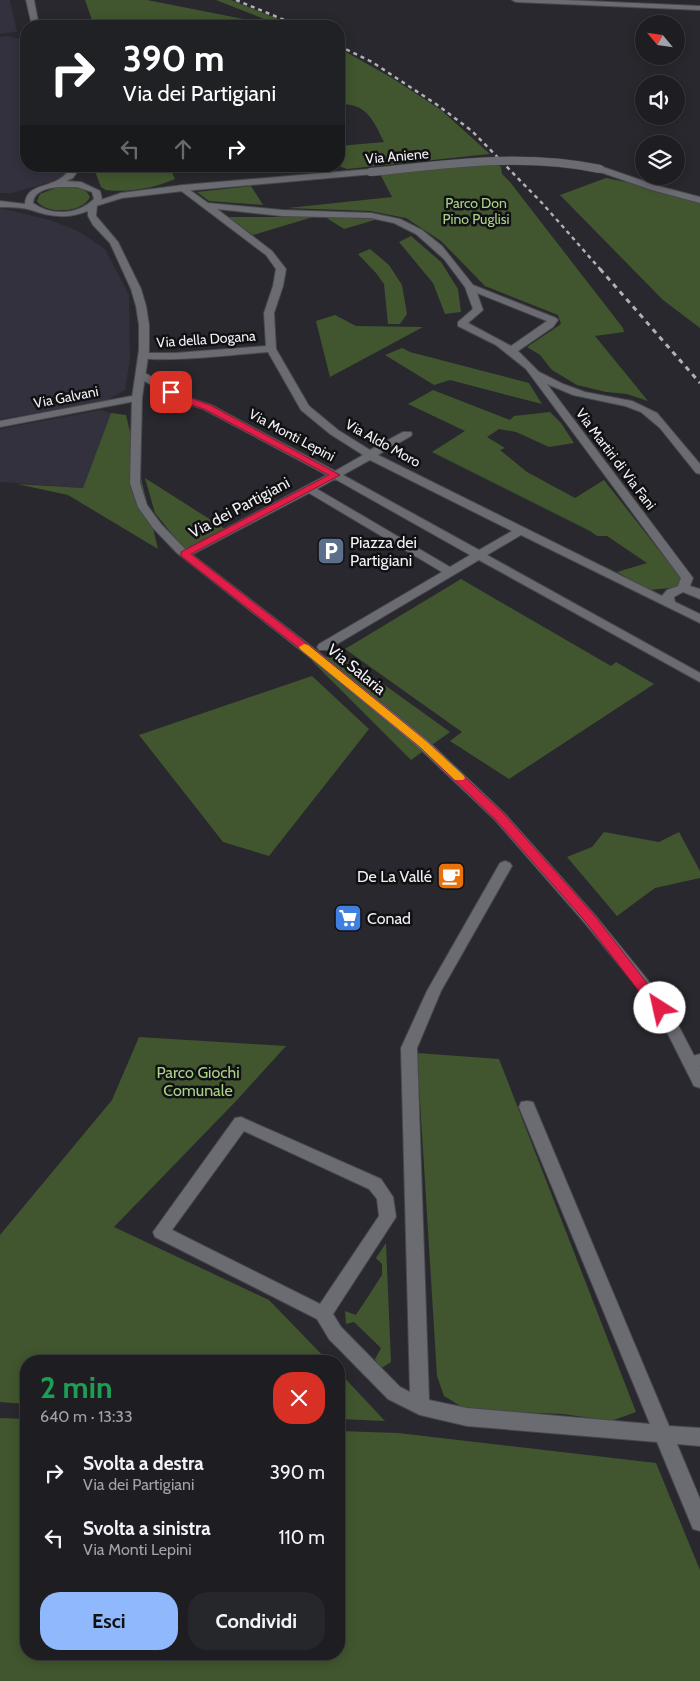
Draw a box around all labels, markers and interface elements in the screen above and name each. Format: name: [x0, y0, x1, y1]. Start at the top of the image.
north arrow: [635, 15, 685, 65]
map controls: [635, 15, 685, 185]
text: 390 m: [123, 37, 225, 80]
icon: right: [40, 40, 105, 105]
button: sound: [635, 75, 685, 125]
text: Via dei Partigiani: [123, 80, 276, 107]
icon: left: [116, 135, 144, 163]
icon: ahead: [169, 135, 197, 163]
icon: right: [222, 135, 250, 163]
button: layers: [635, 135, 685, 185]
street label: Via Aniene: [365, 144, 429, 168]
park label: Parco Don Pino Puglisi: [443, 194, 509, 228]
street label: Via della Dogana: [156, 327, 257, 351]
pin: [150, 371, 192, 413]
icon: arrive: [157, 378, 185, 406]
street label: Via Galvani: [32, 382, 100, 412]
street label: Via Monti Lepini: [246, 405, 338, 465]
street label: Via Martiri di Via Fani: [572, 405, 660, 513]
street label: Via Aldo Moro: [342, 415, 424, 471]
street label: Via dei Partigiani: [186, 473, 293, 542]
place label: Piazza dei Partigiani: [350, 533, 417, 570]
parking icon: Piazza dei Partigiani: [316, 536, 346, 566]
street label: Via Salaria: [324, 640, 390, 699]
cafe icon: De La Vallé: [436, 861, 466, 891]
place label: De La Vallé: [357, 867, 432, 886]
supermarket icon: Conad: [333, 903, 363, 933]
place label: Conad: [367, 909, 411, 928]
position arrow: [633, 981, 685, 1033]
park label: Parco Giochi Comunale: [156, 1063, 240, 1100]
text: 2 min: [40, 1369, 112, 1406]
button: close: [273, 1372, 325, 1424]
text: 640 m · 13:33: [40, 1407, 133, 1426]
text: Svolta a destra: [83, 1452, 204, 1475]
icon: right: [40, 1459, 68, 1487]
text: 390 m: [270, 1461, 325, 1484]
text: Via dei Partigiani: [83, 1475, 194, 1494]
text: Svolta a sinistra: [83, 1517, 211, 1540]
icon: left: [40, 1524, 68, 1552]
text: 110 m: [278, 1526, 325, 1549]
text: Via Monti Lepini: [83, 1540, 192, 1559]
button: Esci: [40, 1592, 178, 1650]
button: Condividi: [188, 1592, 325, 1650]

